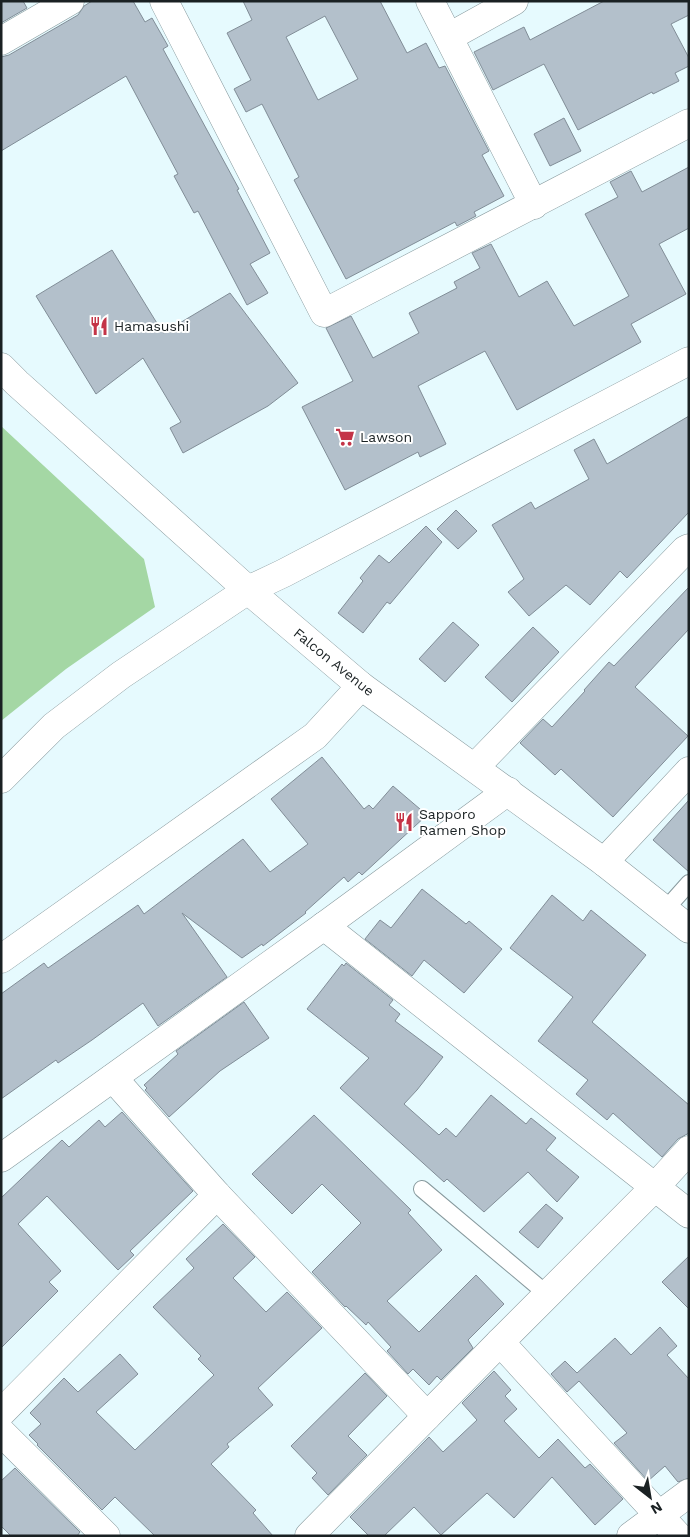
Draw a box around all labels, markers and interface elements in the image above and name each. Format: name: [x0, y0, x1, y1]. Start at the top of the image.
restaurant icon: Hamasushi: [88, 315, 110, 337]
place label: Hamasushi: [114, 318, 189, 334]
supermarket icon: Lawson: [334, 426, 356, 448]
place label: Lawson: [360, 429, 412, 445]
street label: Falcon Avenue: [291, 625, 377, 699]
place label: Sapporo Ramen Shop: [419, 806, 506, 838]
restaurant icon: Sapporo Ramen Shop: [393, 811, 415, 833]
north arrow: [625, 1472, 675, 1522]
text: N: [648, 1499, 665, 1518]

